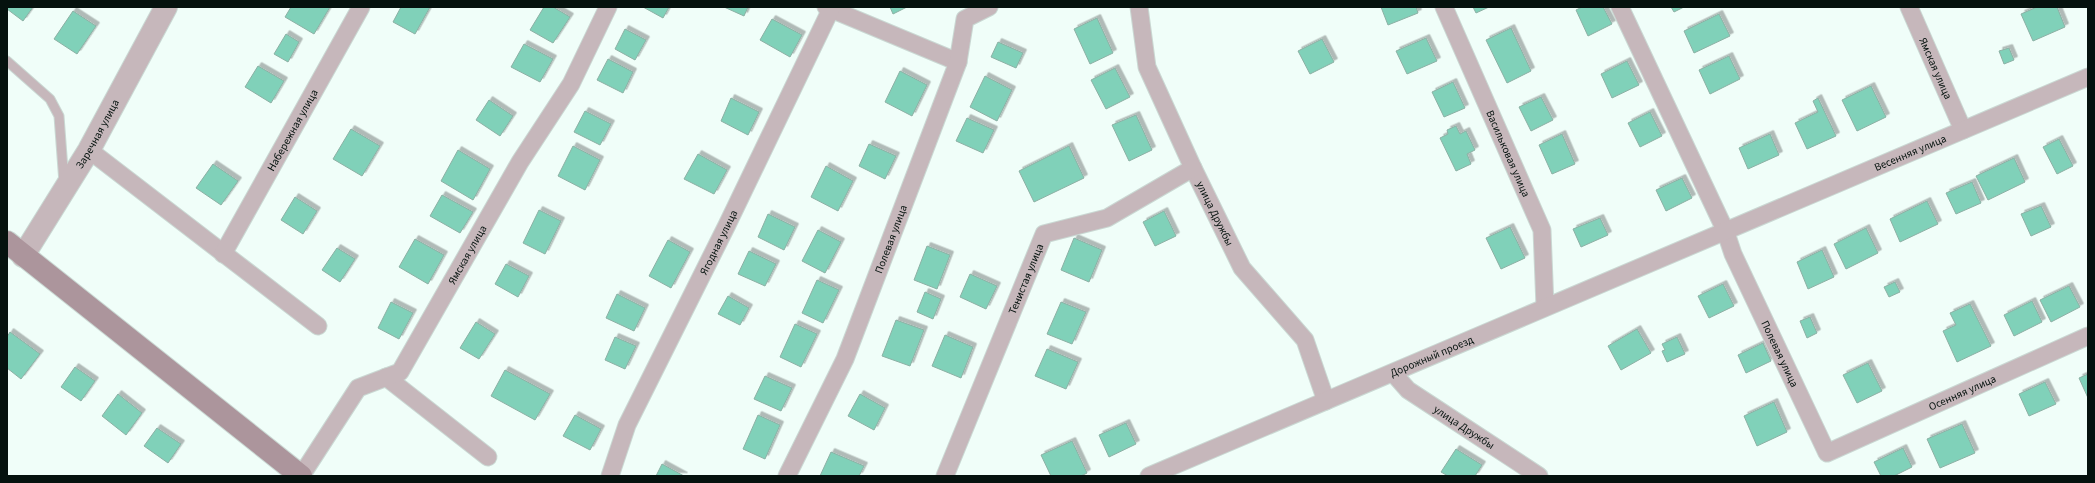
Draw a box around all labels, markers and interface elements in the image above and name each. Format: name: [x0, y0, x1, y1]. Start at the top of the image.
street label: Ямская улица: [1916, 35, 1956, 102]
street label: Набережная улица: [263, 86, 321, 174]
street label: Заречная улица: [72, 96, 123, 171]
street label: Васильковая улица: [1483, 108, 1534, 199]
street label: Весенняя улица: [1872, 131, 1948, 175]
street label: улица Дружбы: [1193, 178, 1237, 248]
street label: Полевая улица: [871, 203, 911, 275]
street label: Ягодная улица: [696, 207, 741, 277]
street label: Ямская улица: [444, 222, 490, 287]
street label: Тенистая улица: [1004, 241, 1047, 316]
street label: Полевая улица: [1758, 318, 1802, 390]
street label: Дорожный проезд: [1388, 332, 1476, 380]
street label: Осенняя улица: [1926, 371, 1998, 414]
street label: улица Дружбы: [1431, 401, 1498, 453]

